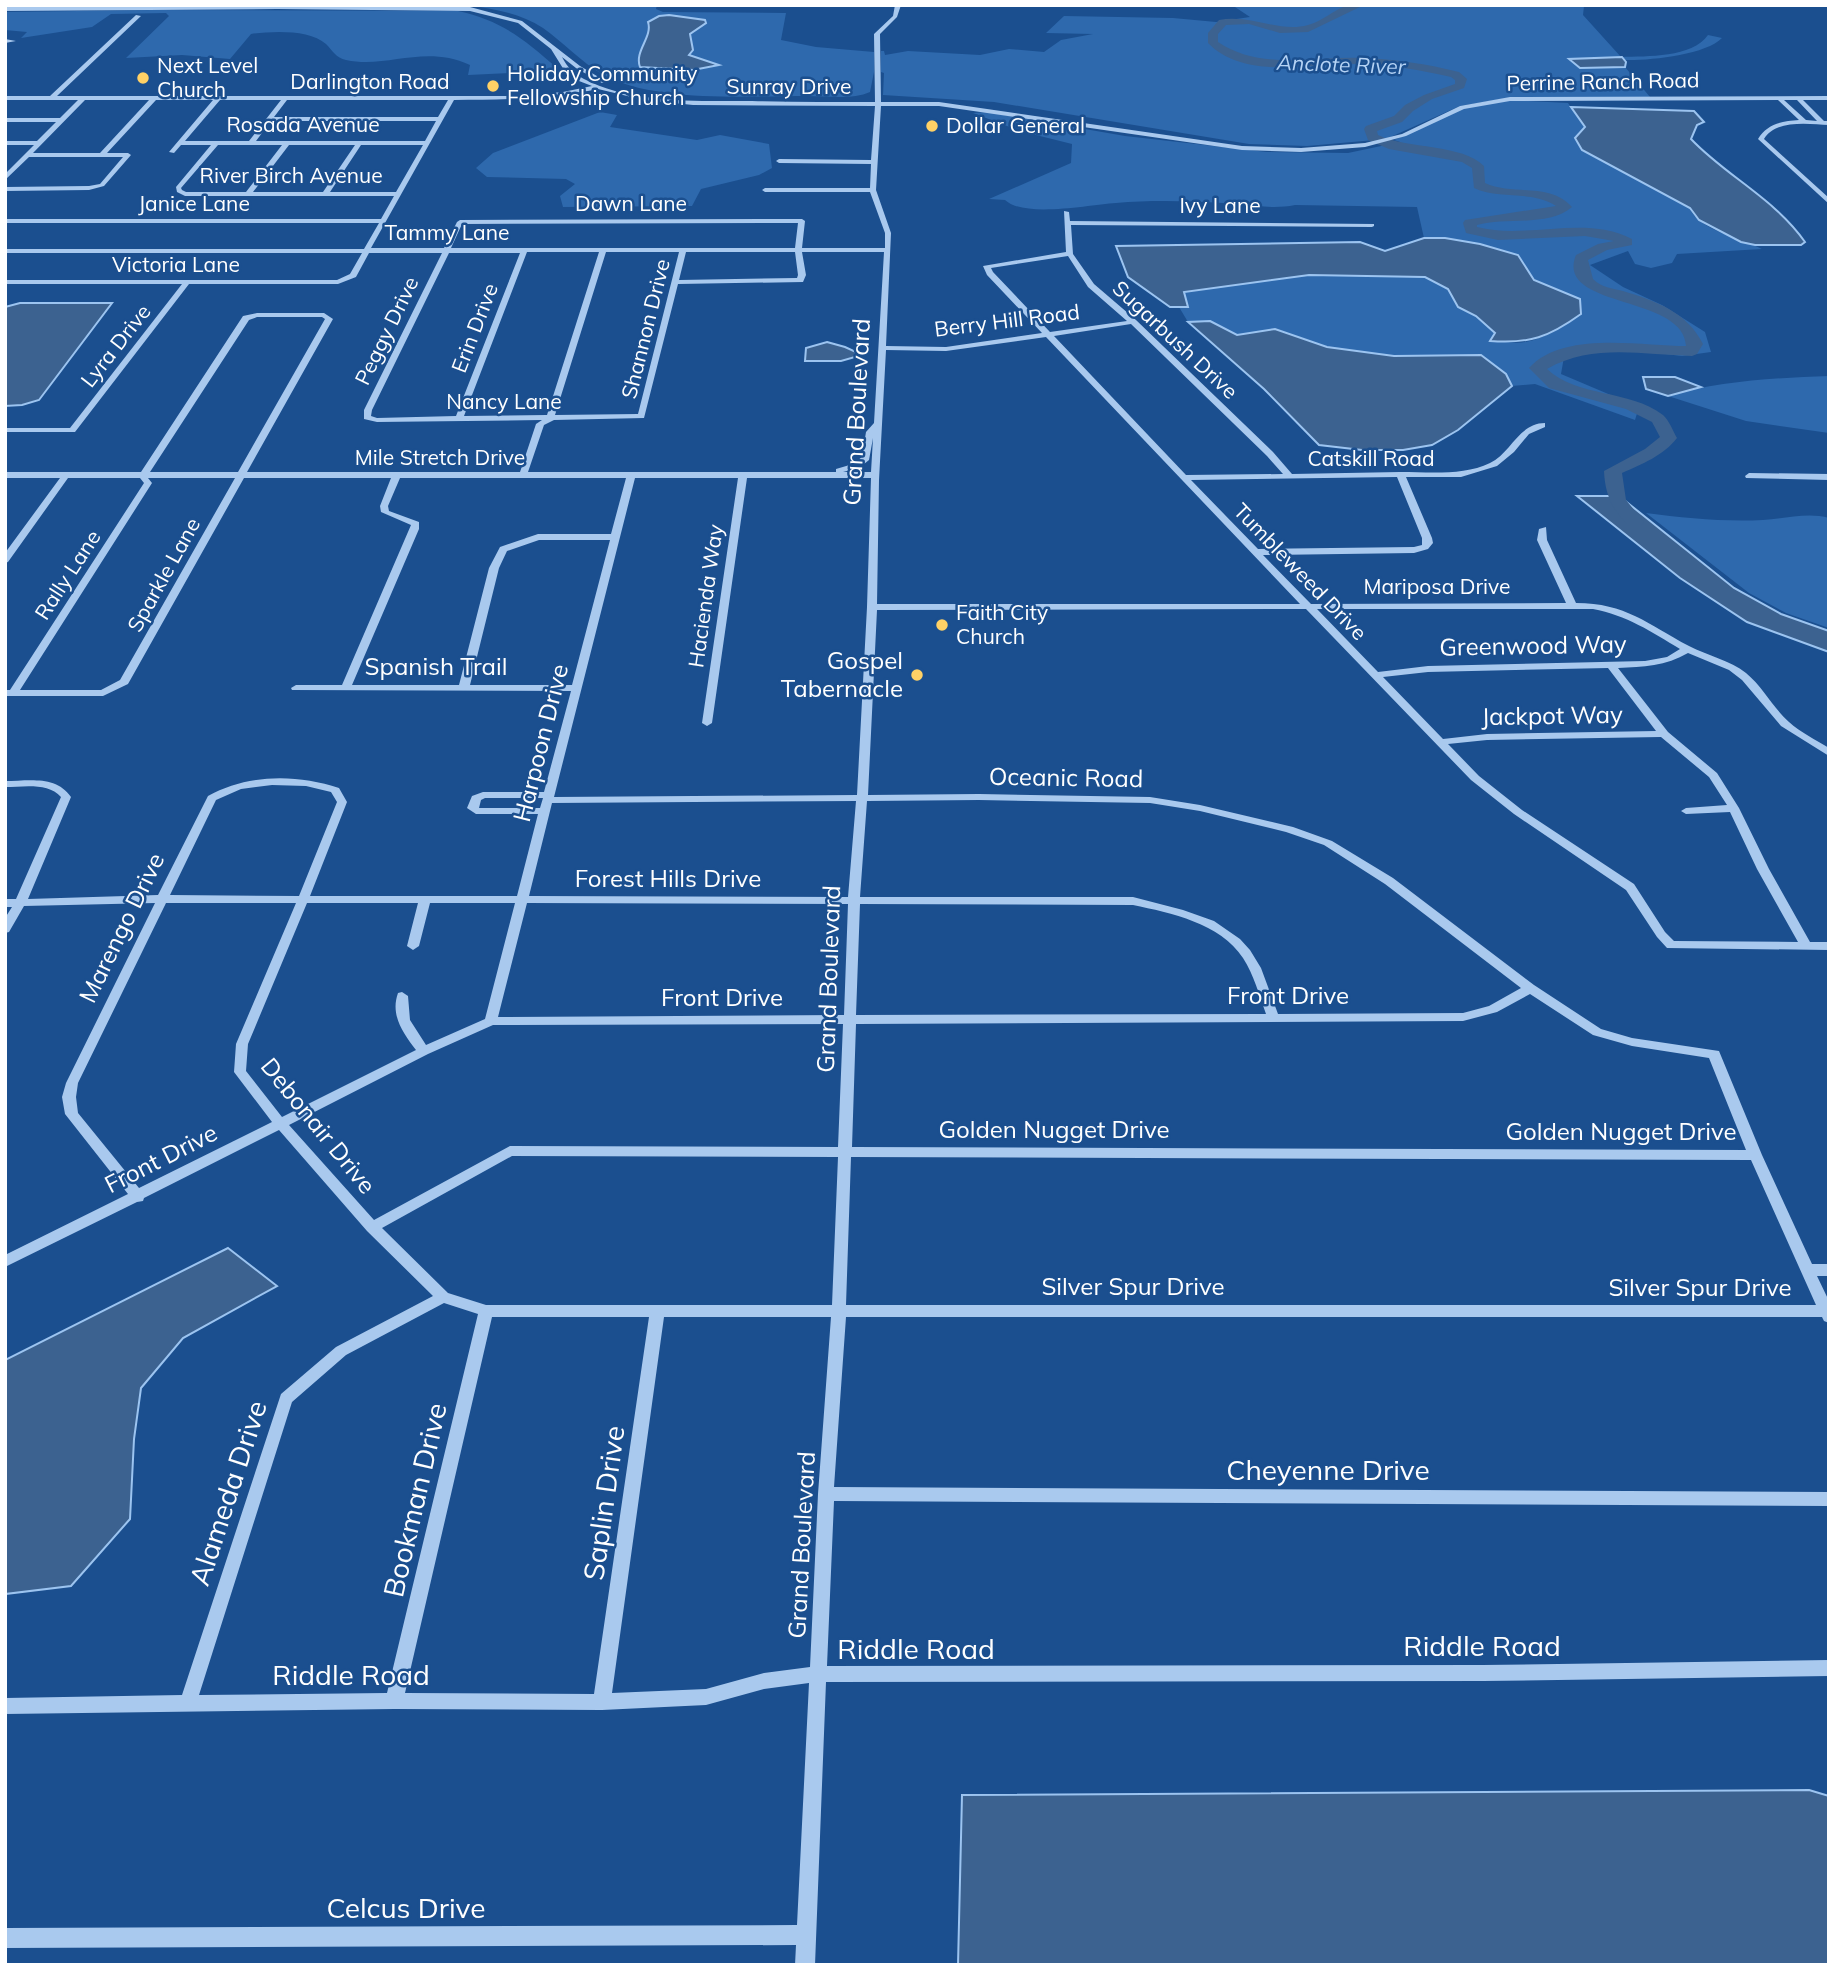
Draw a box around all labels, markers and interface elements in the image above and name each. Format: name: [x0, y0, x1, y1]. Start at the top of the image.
water label: Anclote River: [1275, 49, 1407, 79]
place label: Next Level Church: [157, 52, 258, 102]
place label: Holiday Community Fellowship Church: [507, 60, 697, 110]
street label: Perrine Ranch Road: [1506, 66, 1700, 96]
street label: Darlington Road: [290, 68, 450, 94]
marker: Next Level Church: [135, 70, 151, 86]
street label: Sunray Drive: [727, 73, 851, 99]
marker: Holiday Community Fellowship Church: [485, 78, 501, 94]
street label: Rosada Avenue: [226, 111, 380, 137]
place label: Dollar General: [946, 112, 1085, 138]
marker: Dollar General: [924, 118, 940, 134]
street label: River Birch Avenue: [199, 162, 383, 188]
street label: Janice Lane: [138, 190, 250, 216]
street label: Dawn Lane: [575, 190, 687, 216]
street label: Ivy Lane: [1179, 192, 1261, 218]
street label: Tammy Lane: [385, 219, 509, 245]
street label: Victoria Lane: [112, 251, 240, 277]
street label: Shannon Drive: [615, 256, 675, 401]
street label: Peggy Drive: [349, 272, 423, 389]
street label: Sugarbush Drive: [1108, 275, 1244, 404]
street label: Erin Drive: [445, 279, 503, 376]
street label: Berry Hill Road: [933, 298, 1081, 342]
street label: Lyra Drive: [75, 299, 156, 392]
street label: Grand Boulevard: [836, 317, 876, 506]
street label: Nancy Lane: [446, 388, 562, 414]
street label: Mile Stretch Drive: [355, 444, 525, 470]
street label: Catskill Road: [1307, 445, 1435, 471]
street label: Tumbleweed Drive: [1229, 497, 1373, 645]
street label: Sparkle Lane: [121, 513, 205, 636]
street label: Hacienda Way: [682, 523, 728, 669]
street label: Rally Lane: [29, 525, 106, 624]
street label: Mariposa Drive: [1363, 573, 1511, 599]
place label: Faith City Church: [956, 599, 1048, 649]
marker: Faith City Church: [934, 617, 950, 633]
street label: Greenwood Way: [1439, 628, 1627, 662]
place label: Gospel Tabernacle: [781, 645, 903, 703]
street label: Spanish Trail: [365, 651, 507, 681]
street label: Harpoon Drive: [506, 661, 574, 825]
marker: Gospel Tabernacle: [909, 667, 925, 683]
street label: Jackpot Way: [1481, 699, 1623, 731]
street label: Oceanic Road: [989, 761, 1143, 793]
street label: Marengo Drive: [72, 848, 170, 1007]
street label: Forest Hills Drive: [575, 863, 761, 893]
street label: Grand Boulevard: [810, 885, 846, 1073]
street label: Front Drive: [1227, 980, 1349, 1010]
street label: Front Drive: [661, 982, 783, 1012]
street label: Debonair Drive: [255, 1051, 383, 1199]
street label: Golden Nugget Drive: [938, 1114, 1170, 1144]
street label: Golden Nugget Drive: [1505, 1116, 1737, 1146]
street label: Front Drive: [99, 1117, 222, 1199]
street label: Silver Spur Drive: [1041, 1271, 1225, 1301]
street label: Silver Spur Drive: [1608, 1272, 1792, 1302]
street label: Alameda Drive: [181, 1396, 274, 1590]
street label: Bookman Drive: [375, 1399, 454, 1600]
street label: Saplin Drive: [575, 1423, 632, 1582]
street label: Grand Boulevard: [781, 1450, 821, 1639]
street label: Cheyenne Drive: [1226, 1452, 1430, 1487]
street label: Riddle Road: [1403, 1628, 1561, 1663]
street label: Riddle Road: [837, 1631, 995, 1666]
street label: Riddle Road: [272, 1657, 430, 1692]
street label: Celcus Drive: [327, 1890, 485, 1925]

